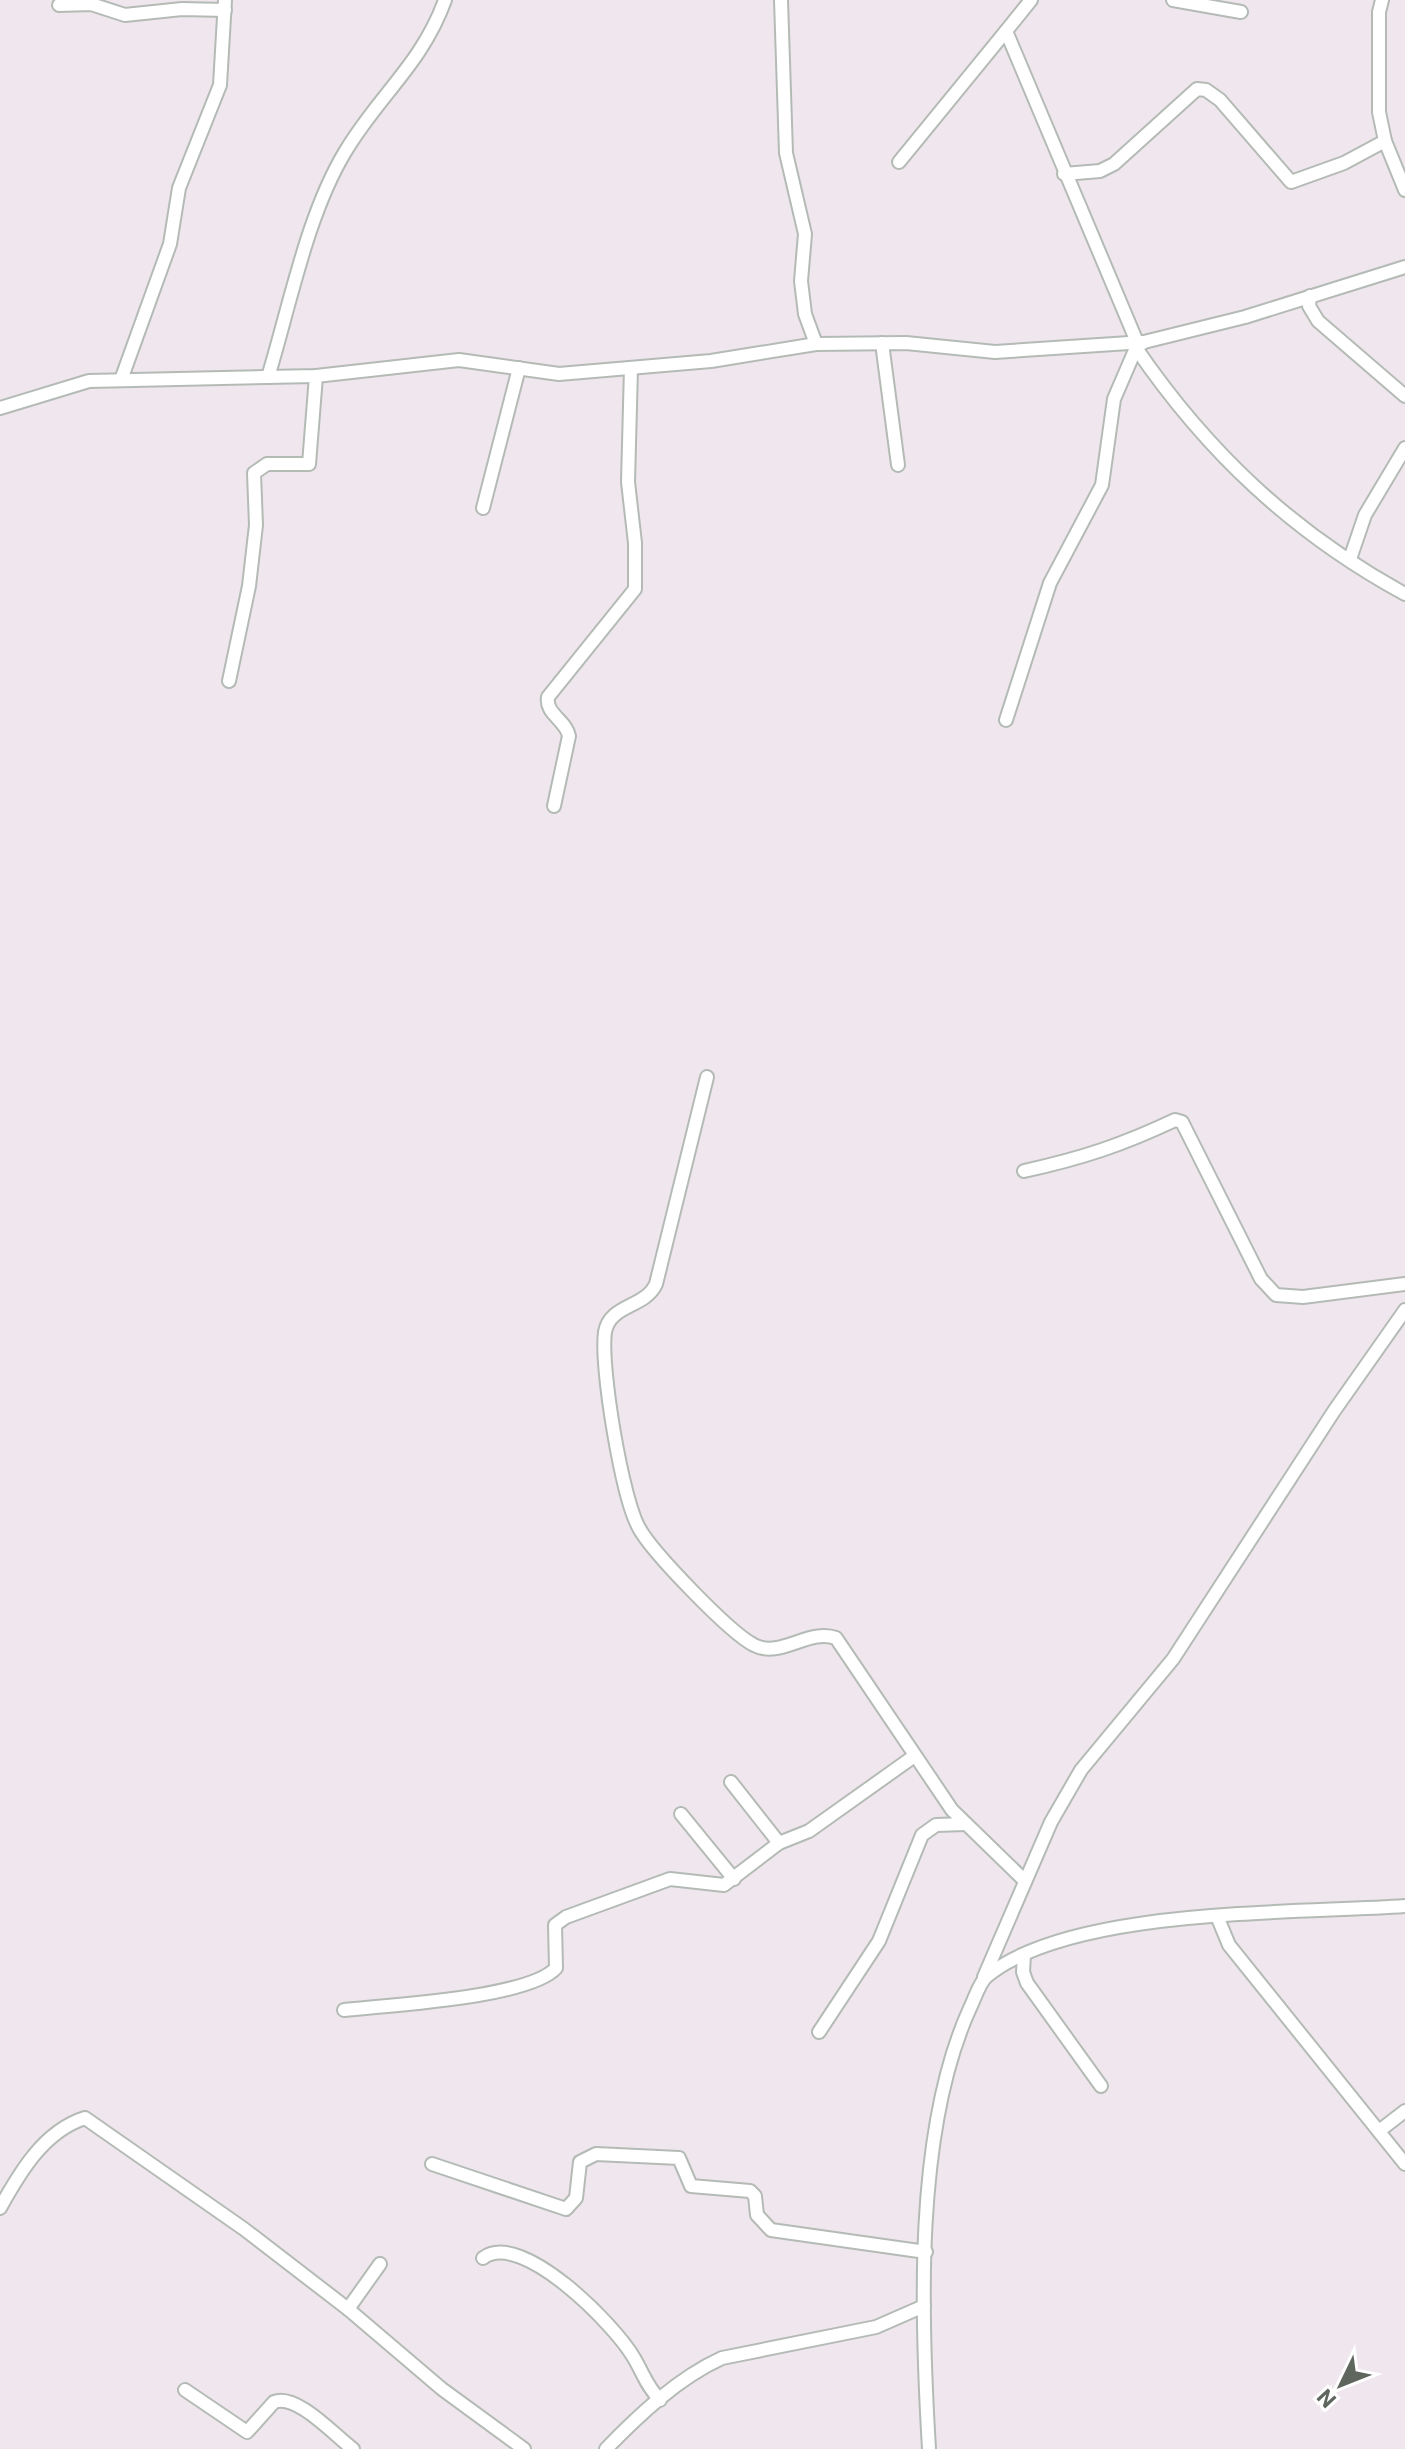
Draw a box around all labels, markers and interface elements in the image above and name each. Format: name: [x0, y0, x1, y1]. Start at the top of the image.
north arrow: [1301, 2345, 1381, 2425]
text: N: [1312, 2384, 1341, 2413]

